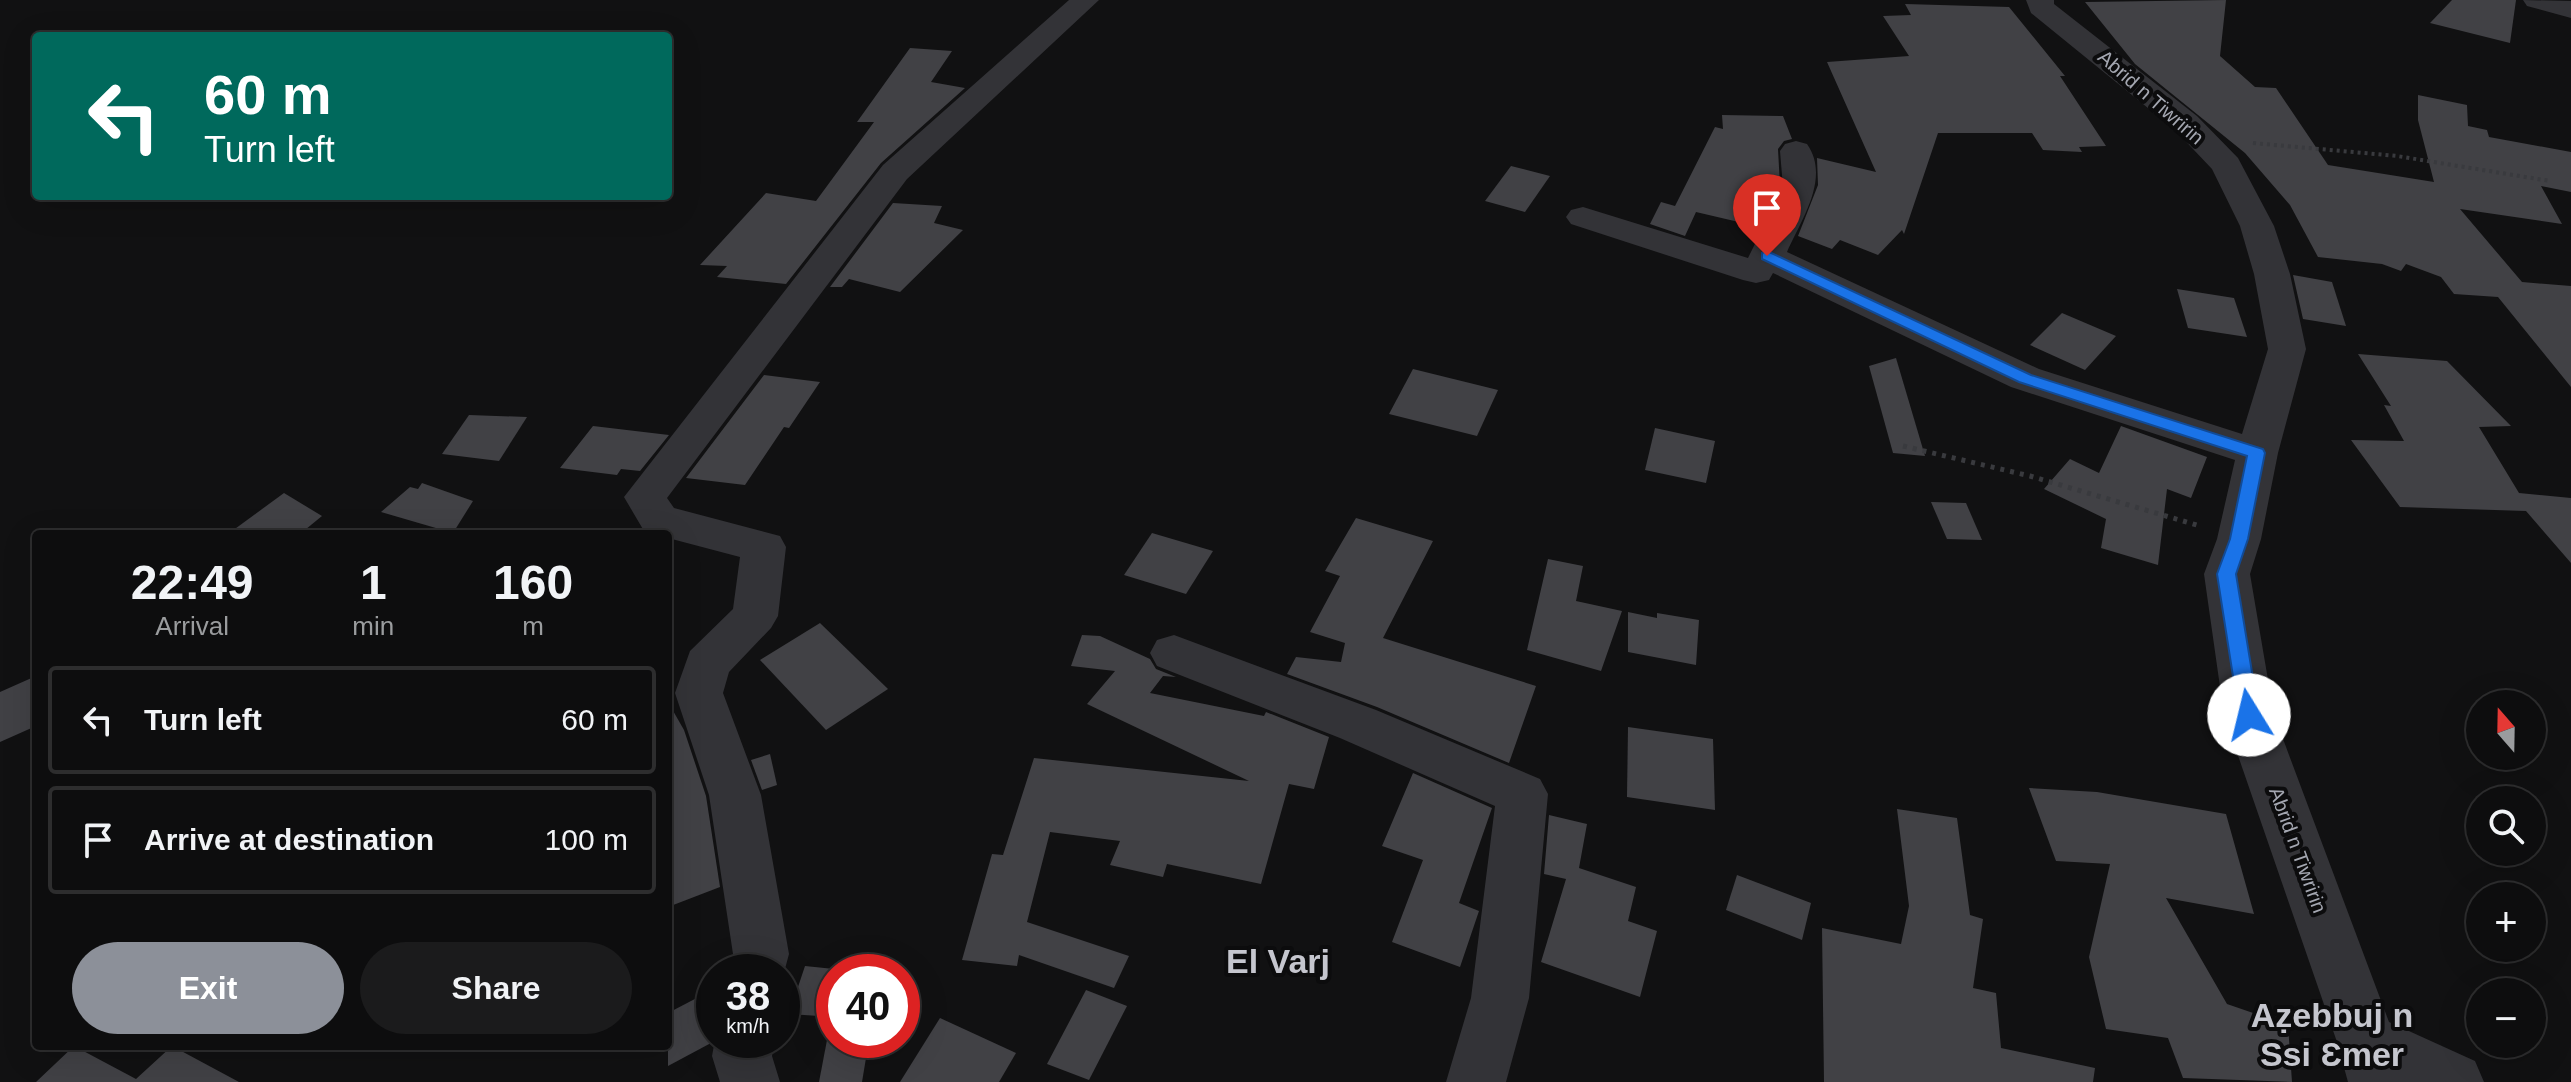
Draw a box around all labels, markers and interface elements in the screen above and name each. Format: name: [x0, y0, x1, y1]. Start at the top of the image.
street label: Abrid n Tiwririn: [2094, 45, 2208, 149]
text: 60 m: [204, 63, 332, 126]
icon: left: [72, 64, 176, 168]
text: Turn left: [204, 129, 335, 170]
pin: [1733, 174, 1801, 256]
icon: arrive: [1745, 186, 1789, 230]
text: 22:49: [131, 556, 254, 609]
text: 1: [360, 556, 387, 609]
text: 160: [493, 556, 573, 609]
text: Arrival: [155, 611, 229, 641]
text: min: [352, 611, 394, 641]
text: m: [522, 611, 544, 641]
position arrow: [2207, 673, 2291, 757]
north arrow: [2466, 690, 2546, 770]
map controls: [2466, 690, 2546, 1058]
icon: left: [76, 698, 120, 742]
text: Turn left: [144, 703, 262, 736]
text: 60 m: [561, 703, 628, 736]
street label: Abrid n Tiwririn: [2265, 784, 2331, 916]
button: search: [2466, 786, 2546, 866]
icon: arrive: [76, 818, 120, 862]
text: Arrive at destination: [144, 823, 434, 856]
text: 100 m: [545, 823, 628, 856]
button: +: [2466, 882, 2546, 962]
button: Exit: [72, 942, 344, 1034]
button: Share: [360, 942, 632, 1034]
district label: El Varj: [1226, 942, 1330, 980]
speed limit sign: 40: [816, 954, 920, 1058]
text: 38: [726, 974, 770, 1018]
button: −: [2466, 978, 2546, 1058]
district label: Aẓebbuj n Ssi Ɛmer: [2251, 996, 2413, 1073]
text: km/h: [726, 1015, 770, 1037]

